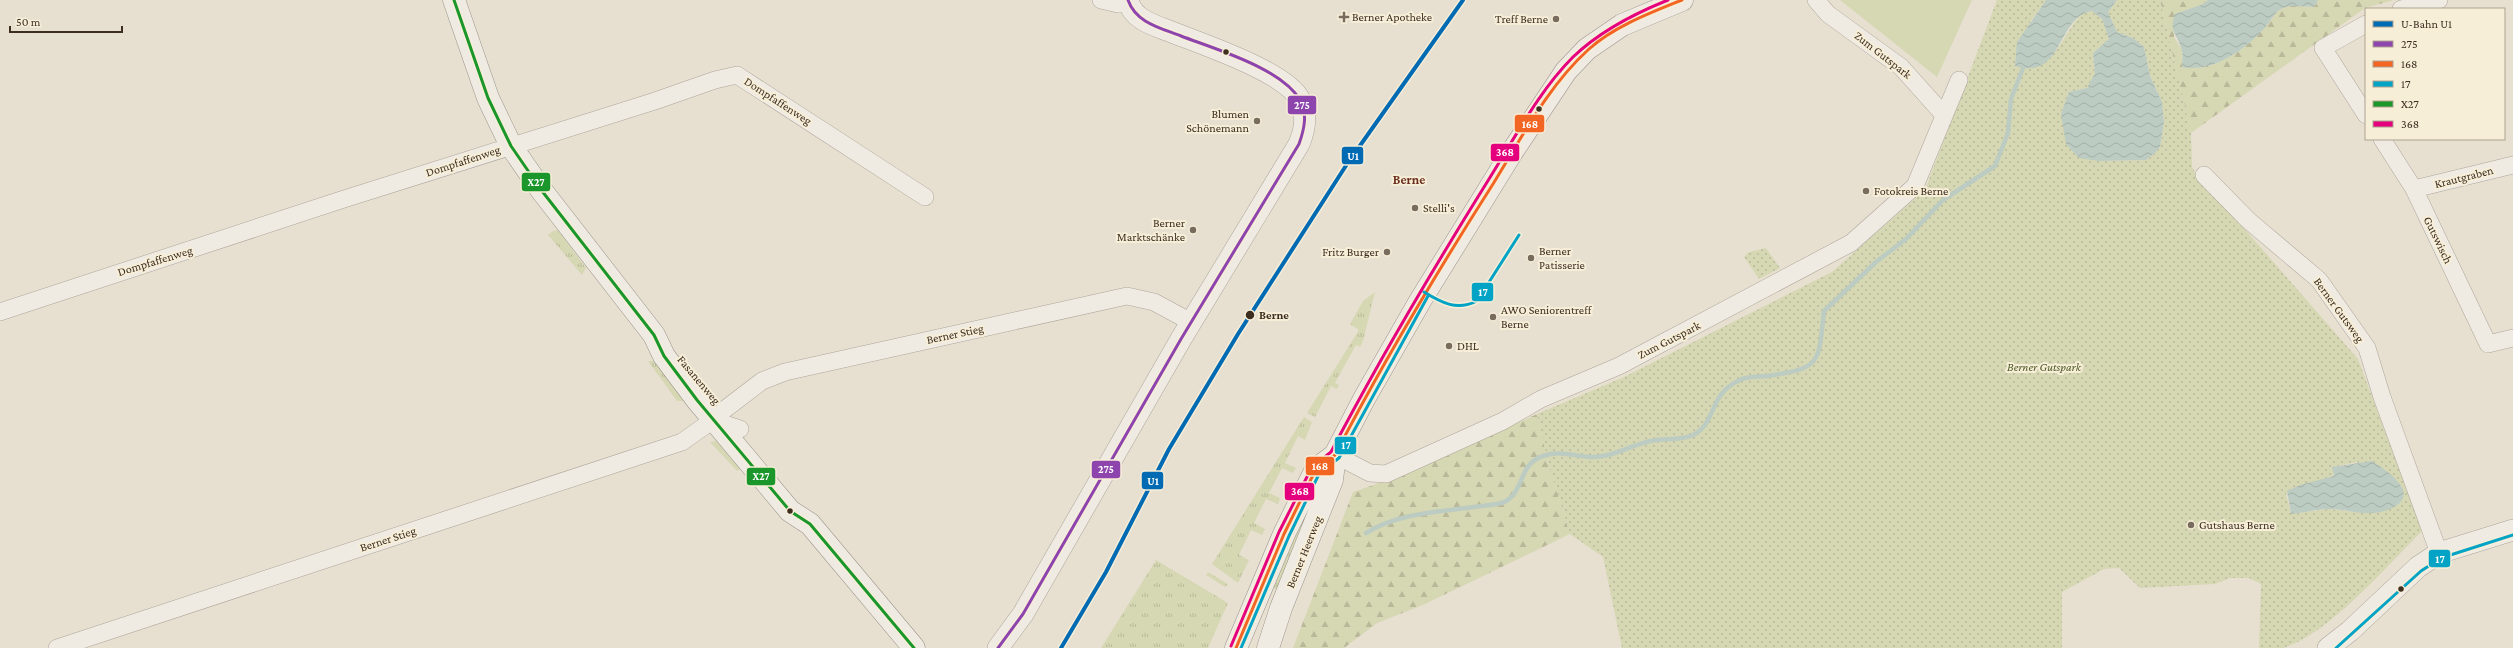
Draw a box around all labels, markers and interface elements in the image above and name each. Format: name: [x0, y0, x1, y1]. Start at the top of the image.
scale bar: [10, 8, 122, 34]
legend: [2365, 8, 2505, 140]
place label: Berner Apotheke: [1352, 10, 1432, 24]
marker: Berner Apotheke: [1339, 12, 1349, 22]
place label: Treff Berne: [1495, 12, 1548, 26]
marker: Treff Berne: [1551, 14, 1561, 24]
text: 50 m: [16, 15, 41, 29]
text: U-Bahn U1: [2401, 17, 2452, 31]
street label: Zum Gutspark: [1852, 28, 1915, 82]
text: 275: [2401, 37, 2418, 51]
unlabelled marker: [1221, 47, 1231, 57]
text: 168: [2401, 57, 2418, 71]
street label: Dompfaffenweg: [742, 74, 814, 128]
text: 17: [2401, 77, 2411, 91]
line badge: 275: [1287, 95, 1317, 115]
text: X27: [2401, 97, 2419, 111]
text: 275: [1294, 99, 1310, 111]
unlabelled marker: [1534, 104, 1544, 114]
place label: Blumen Schönemann: [1186, 107, 1250, 135]
line badge: 168: [1514, 114, 1545, 133]
marker: Blumen Schönemann: [1252, 116, 1262, 126]
text: 368: [2401, 117, 2419, 131]
text: 168: [1522, 118, 1538, 130]
street label: Dompfaffenweg: [424, 142, 502, 180]
line badge: 368: [1490, 143, 1520, 162]
line badge: U1: [1341, 146, 1364, 165]
text: 368: [1496, 146, 1514, 158]
text: U1: [1347, 150, 1359, 162]
street label: Krautgraben: [2433, 163, 2495, 191]
line badge: X27: [521, 172, 551, 192]
district label: Berne: [1393, 172, 1425, 187]
text: X27: [527, 176, 545, 188]
place label: Fotokreis Berne: [1874, 184, 1948, 198]
marker: Fotokreis Berne: [1861, 186, 1871, 196]
place label: Stelli's: [1423, 201, 1455, 215]
marker: Stelli's: [1410, 203, 1420, 213]
street label: Gutswisch: [2421, 214, 2456, 266]
place label: Berner Marktschänke: [1117, 216, 1186, 244]
marker: Berner Marktschänke: [1188, 225, 1198, 235]
street label: Dompfaffenweg: [116, 243, 194, 279]
place label: Berner Patisserie: [1539, 244, 1585, 272]
place label: Fritz Burger: [1322, 245, 1380, 259]
marker: Fritz Burger: [1382, 247, 1392, 257]
marker: Berner Patisserie: [1526, 253, 1536, 263]
street label: Berner Gutsweg: [2311, 275, 2367, 345]
line badge: 17: [1471, 282, 1494, 302]
text: 17: [1478, 286, 1488, 298]
place label: AWO Seniorentreff Berne: [1501, 303, 1593, 331]
place label: Berne: [1259, 308, 1289, 322]
marker: Berne: [1244, 309, 1256, 321]
marker: AWO Seniorentreff Berne: [1488, 312, 1498, 322]
street label: Zum Gutspark: [1635, 318, 1703, 362]
street label: Berner Stieg: [925, 321, 985, 347]
place label: DHL: [1457, 339, 1479, 353]
marker: DHL: [1444, 341, 1454, 351]
street label: Fasanenweg: [675, 353, 724, 407]
park label: Berner Gutspark: [2007, 360, 2082, 374]
line badge: 17: [1334, 436, 1357, 455]
text: 17: [1341, 439, 1351, 451]
line badge: 168: [1305, 456, 1335, 476]
line badge: 275: [1091, 460, 1121, 479]
text: 168: [1312, 460, 1328, 472]
text: 275: [1098, 463, 1114, 475]
line badge: X27: [746, 467, 776, 486]
text: X27: [752, 470, 770, 482]
line badge: U1: [1141, 471, 1164, 490]
text: U1: [1147, 475, 1159, 487]
line badge: 368: [1284, 482, 1315, 501]
text: 368: [1291, 485, 1309, 497]
unlabelled marker: [785, 506, 795, 516]
street label: Berner Heerweg: [1283, 514, 1325, 590]
place label: Gutshaus Berne: [2199, 518, 2275, 532]
marker: Gutshaus Berne: [2186, 520, 2196, 530]
street label: Berner Stieg: [358, 523, 418, 555]
line badge: 17: [2428, 549, 2451, 568]
text: 17: [2435, 553, 2445, 565]
unlabelled marker: [2396, 584, 2406, 594]

